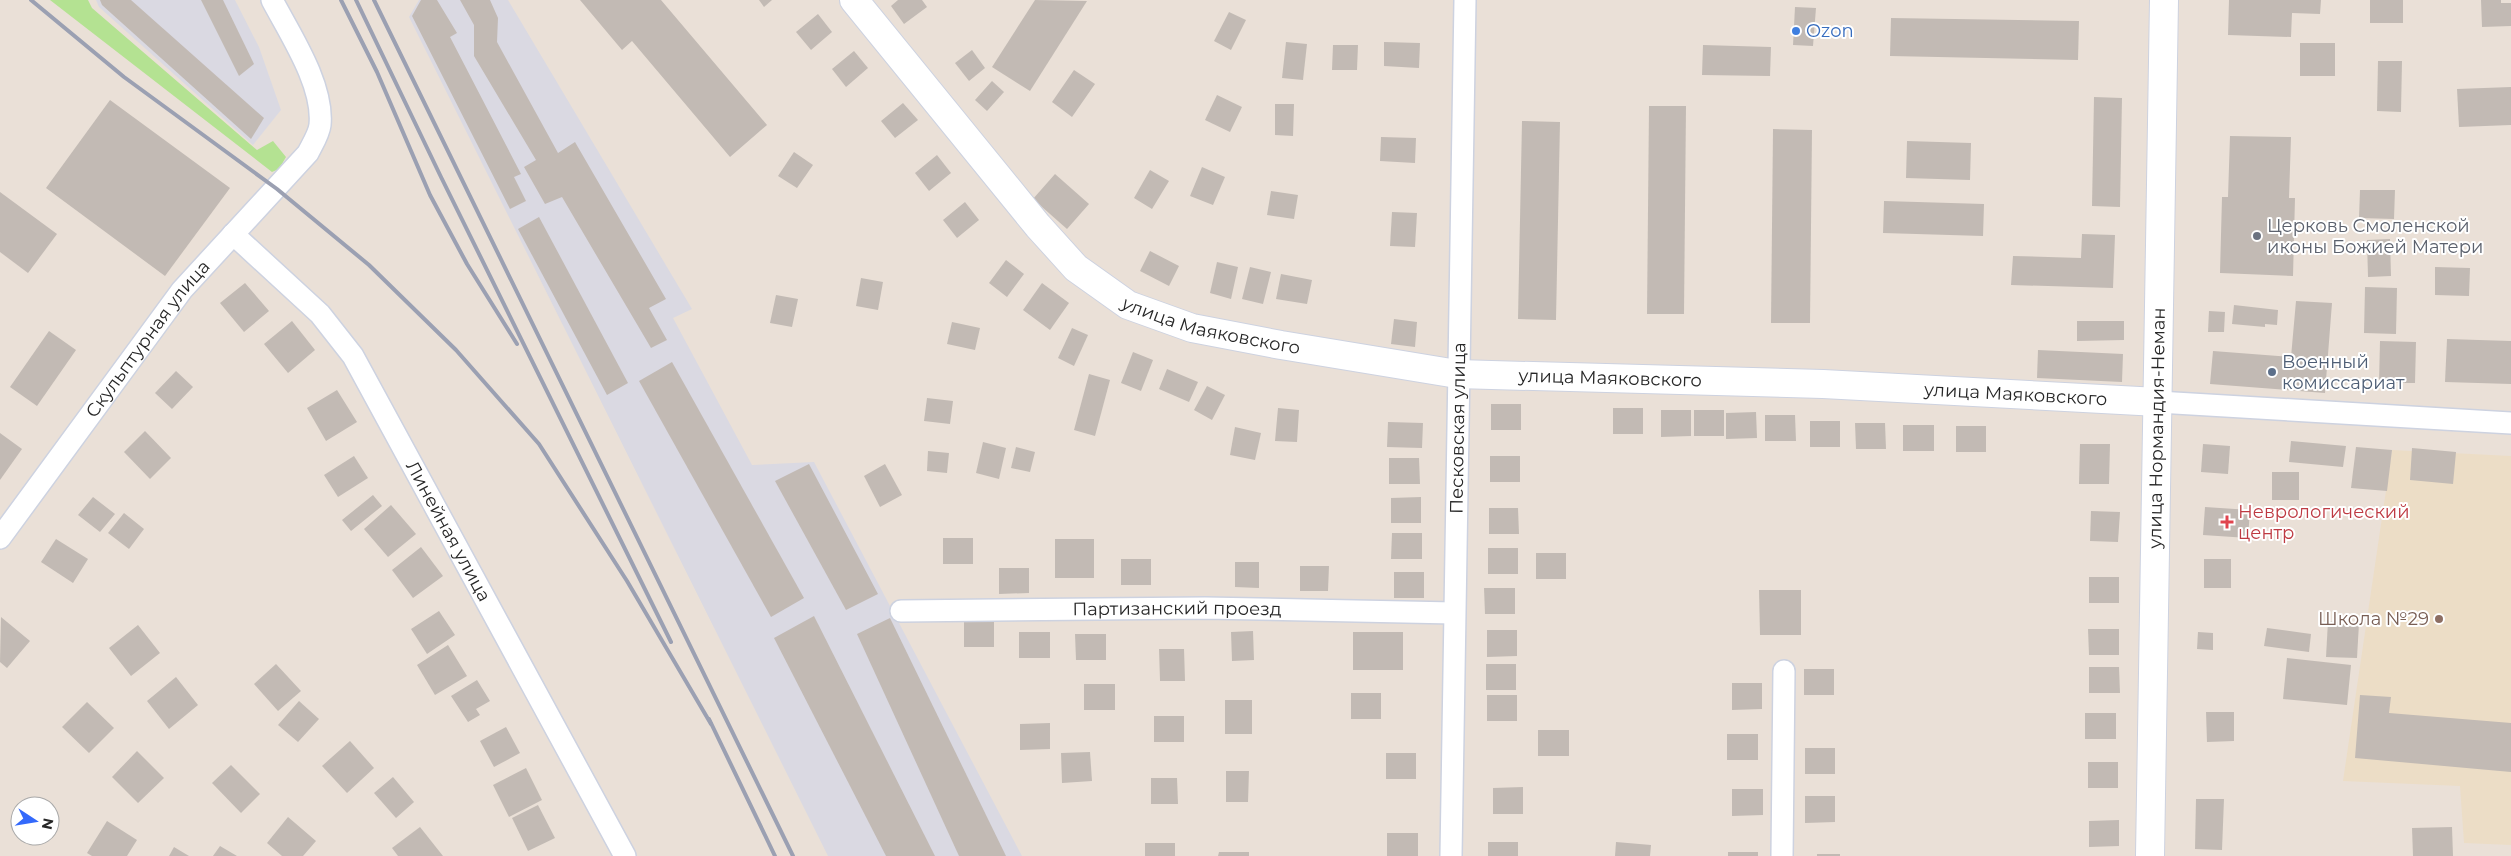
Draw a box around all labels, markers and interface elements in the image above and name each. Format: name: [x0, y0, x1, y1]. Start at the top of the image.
place label: Ozon: [1806, 20, 1854, 42]
marker: Ozon: [1790, 25, 1802, 37]
place label: Церковь Смоленской иконы Божией Матери: [2267, 215, 2483, 258]
marker: Церковь Смоленской иконы Божией Матери: [2251, 230, 2263, 242]
street label: Скульптурная улица: [81, 256, 215, 422]
street label: улица Маяковского: [1116, 292, 1302, 359]
street label: улица Нормандия-Неман: [2144, 307, 2170, 550]
street label: Песковская улица: [1446, 342, 1470, 514]
place label: Военный комиссариат: [2282, 351, 2405, 394]
street label: улица Маяковского: [1517, 365, 1702, 392]
marker: Военный комиссариат: [2266, 366, 2278, 378]
street label: улица Маяковского: [1922, 378, 2108, 410]
street label: Линейная улица: [401, 457, 495, 605]
place label: Неврологический центр: [2238, 501, 2410, 544]
marker: Неврологический центр: [2220, 515, 2234, 529]
street label: Партизанский проезд: [1072, 597, 1282, 621]
place label: Школа №29: [2318, 608, 2429, 630]
marker: Школа №29: [2433, 613, 2445, 625]
north arrow: [10, 796, 60, 846]
text: N: [38, 816, 58, 831]

